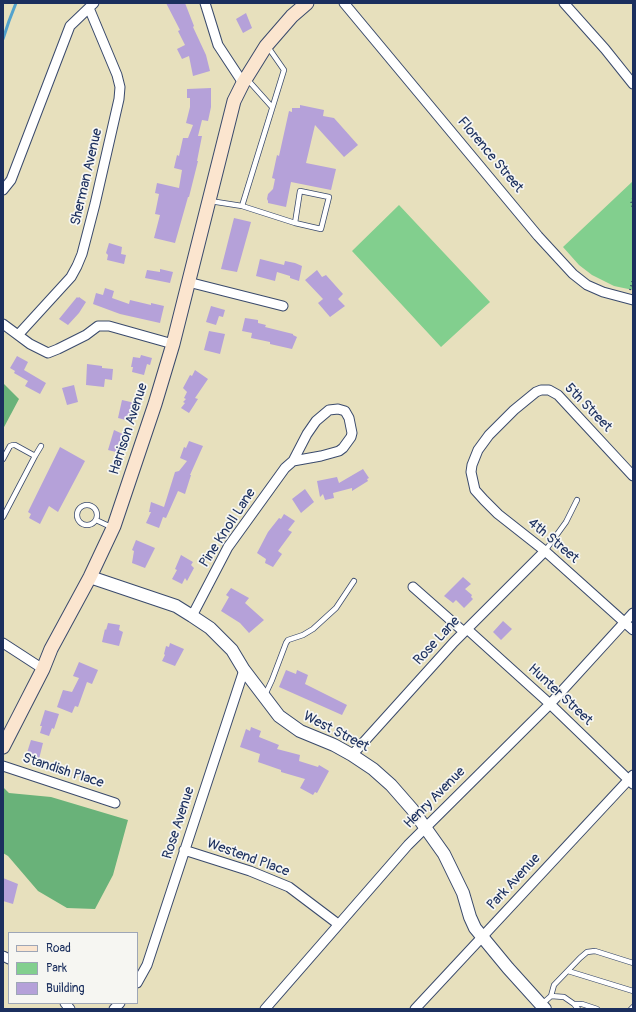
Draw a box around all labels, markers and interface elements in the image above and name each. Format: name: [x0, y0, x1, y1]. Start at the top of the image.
street label: Florence Street: [453, 114, 527, 196]
street label: Sherman Avenue: [68, 127, 106, 227]
street label: 5th Street: [561, 380, 615, 436]
street label: Harrison Avenue: [106, 381, 152, 477]
street label: Pine Knoll Lane: [196, 485, 260, 571]
street label: 4th Street: [524, 515, 582, 567]
street label: Rose Lane: [410, 613, 464, 669]
street label: Hunter Street: [524, 661, 596, 729]
street label: West Street: [300, 708, 372, 756]
street label: Standish Place: [20, 750, 106, 792]
street label: Henry Avenue: [401, 764, 469, 832]
street label: Rose Avenue: [159, 785, 199, 861]
street label: Westend Place: [204, 835, 292, 881]
street label: Park Avenue: [484, 850, 544, 914]
legend: [8, 932, 138, 1004]
text: Road: [46, 941, 71, 956]
text: Park: [46, 961, 67, 976]
text: Building: [46, 981, 85, 996]

